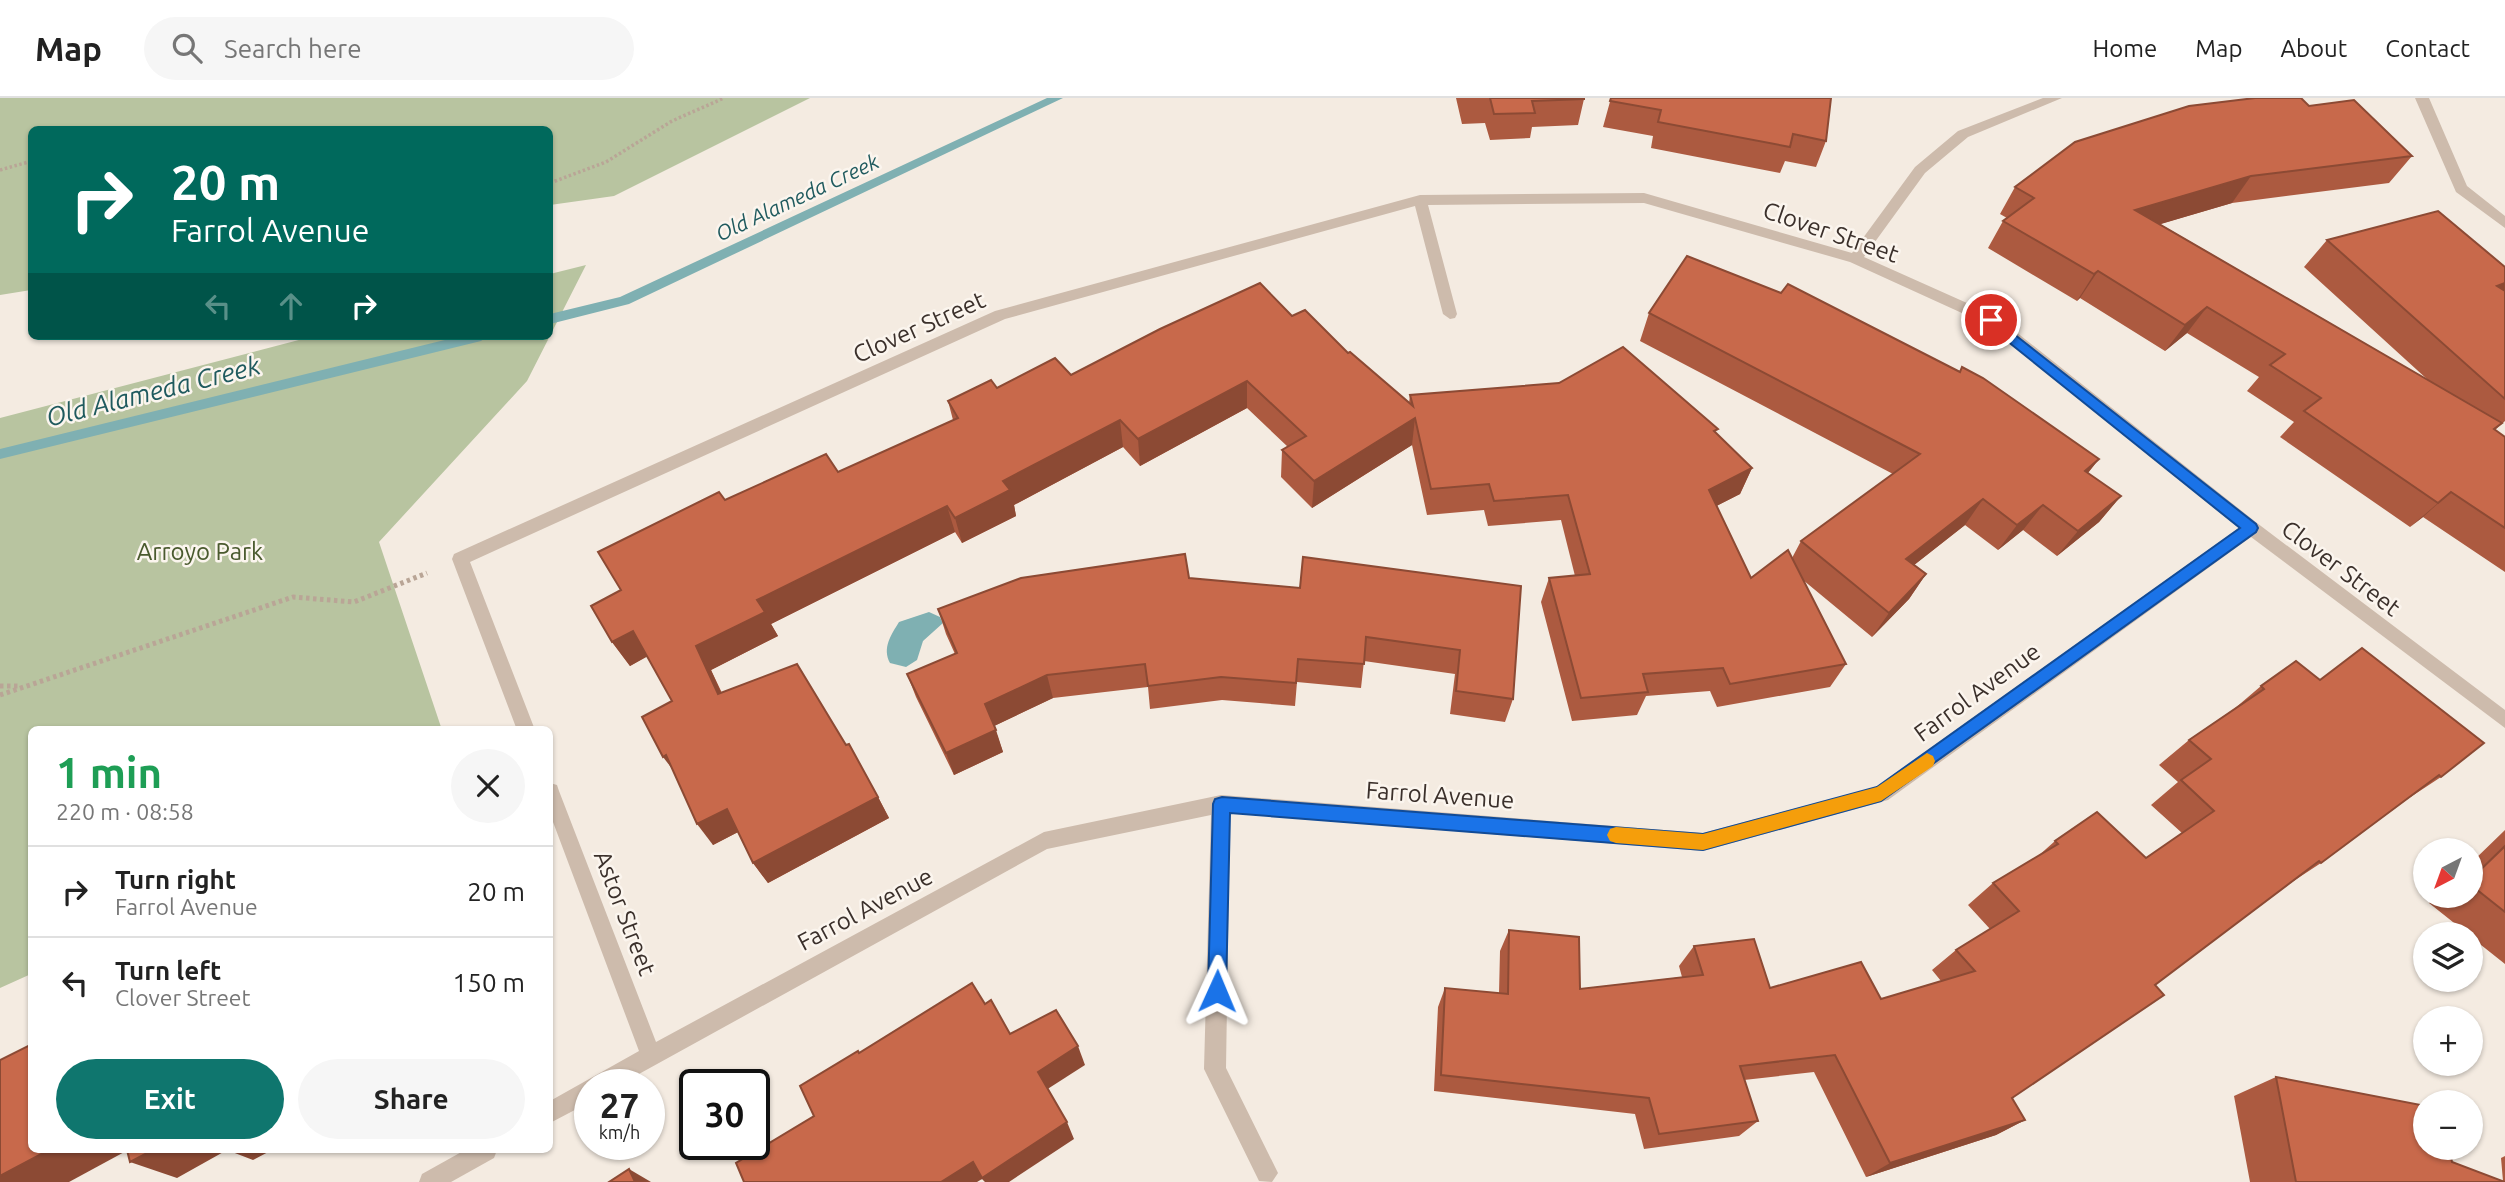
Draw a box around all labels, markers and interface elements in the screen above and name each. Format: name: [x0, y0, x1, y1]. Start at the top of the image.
search box: [144, 17, 634, 80]
icon: search: [168, 29, 206, 67]
text: Map: [35, 30, 102, 67]
text: Search here: [224, 34, 362, 63]
text: Home: [2092, 35, 2157, 62]
text: Map: [2195, 35, 2242, 62]
text: About: [2280, 35, 2347, 62]
text: Contact: [2385, 35, 2470, 62]
water label: Old Alameda Creek: [711, 149, 883, 245]
icon: right: [56, 154, 147, 245]
text: 20 m: [171, 154, 280, 209]
street label: Clover Street: [1760, 196, 1903, 268]
text: Farrol Avenue: [171, 212, 370, 248]
street label: Clover Street: [849, 286, 990, 368]
icon: left: [199, 287, 237, 325]
icon: ahead: [272, 287, 310, 325]
icon: right: [345, 287, 383, 325]
pin: [1961, 290, 2021, 350]
icon: arrive: [1972, 301, 2010, 339]
water label: Old Alameda Creek: [43, 350, 264, 432]
street label: Clover Street: [2276, 515, 2406, 622]
park label: Arroyo Park: [137, 538, 263, 565]
street label: Farrol Avenue: [1909, 637, 2045, 747]
text: 1 min: [56, 749, 162, 796]
button: close: [451, 749, 525, 823]
street label: Farrol Avenue: [1365, 776, 1515, 814]
text: 220 m · 08:58: [56, 799, 194, 824]
north arrow: [2413, 838, 2483, 908]
map controls: [2413, 838, 2483, 1160]
street label: Astor Street: [589, 847, 661, 980]
street label: Farrol Avenue: [793, 862, 937, 956]
text: Turn right: [115, 865, 236, 894]
icon: right: [56, 873, 94, 911]
text: 20 m: [467, 877, 525, 906]
text: Farrol Avenue: [115, 894, 258, 919]
button: layers: [2413, 922, 2483, 992]
position arrow: [1180, 954, 1254, 1028]
text: Turn left: [115, 956, 221, 985]
icon: left: [56, 964, 94, 1002]
text: 150 m: [453, 968, 525, 997]
text: Clover Street: [115, 985, 251, 1010]
button: +: [2413, 1006, 2483, 1076]
button: Exit: [56, 1059, 284, 1139]
button: Share: [298, 1059, 525, 1139]
speed limit sign: 30: [679, 1069, 770, 1160]
text: 27: [600, 1085, 639, 1125]
button: −: [2413, 1090, 2483, 1160]
text: km/h: [599, 1122, 640, 1142]

